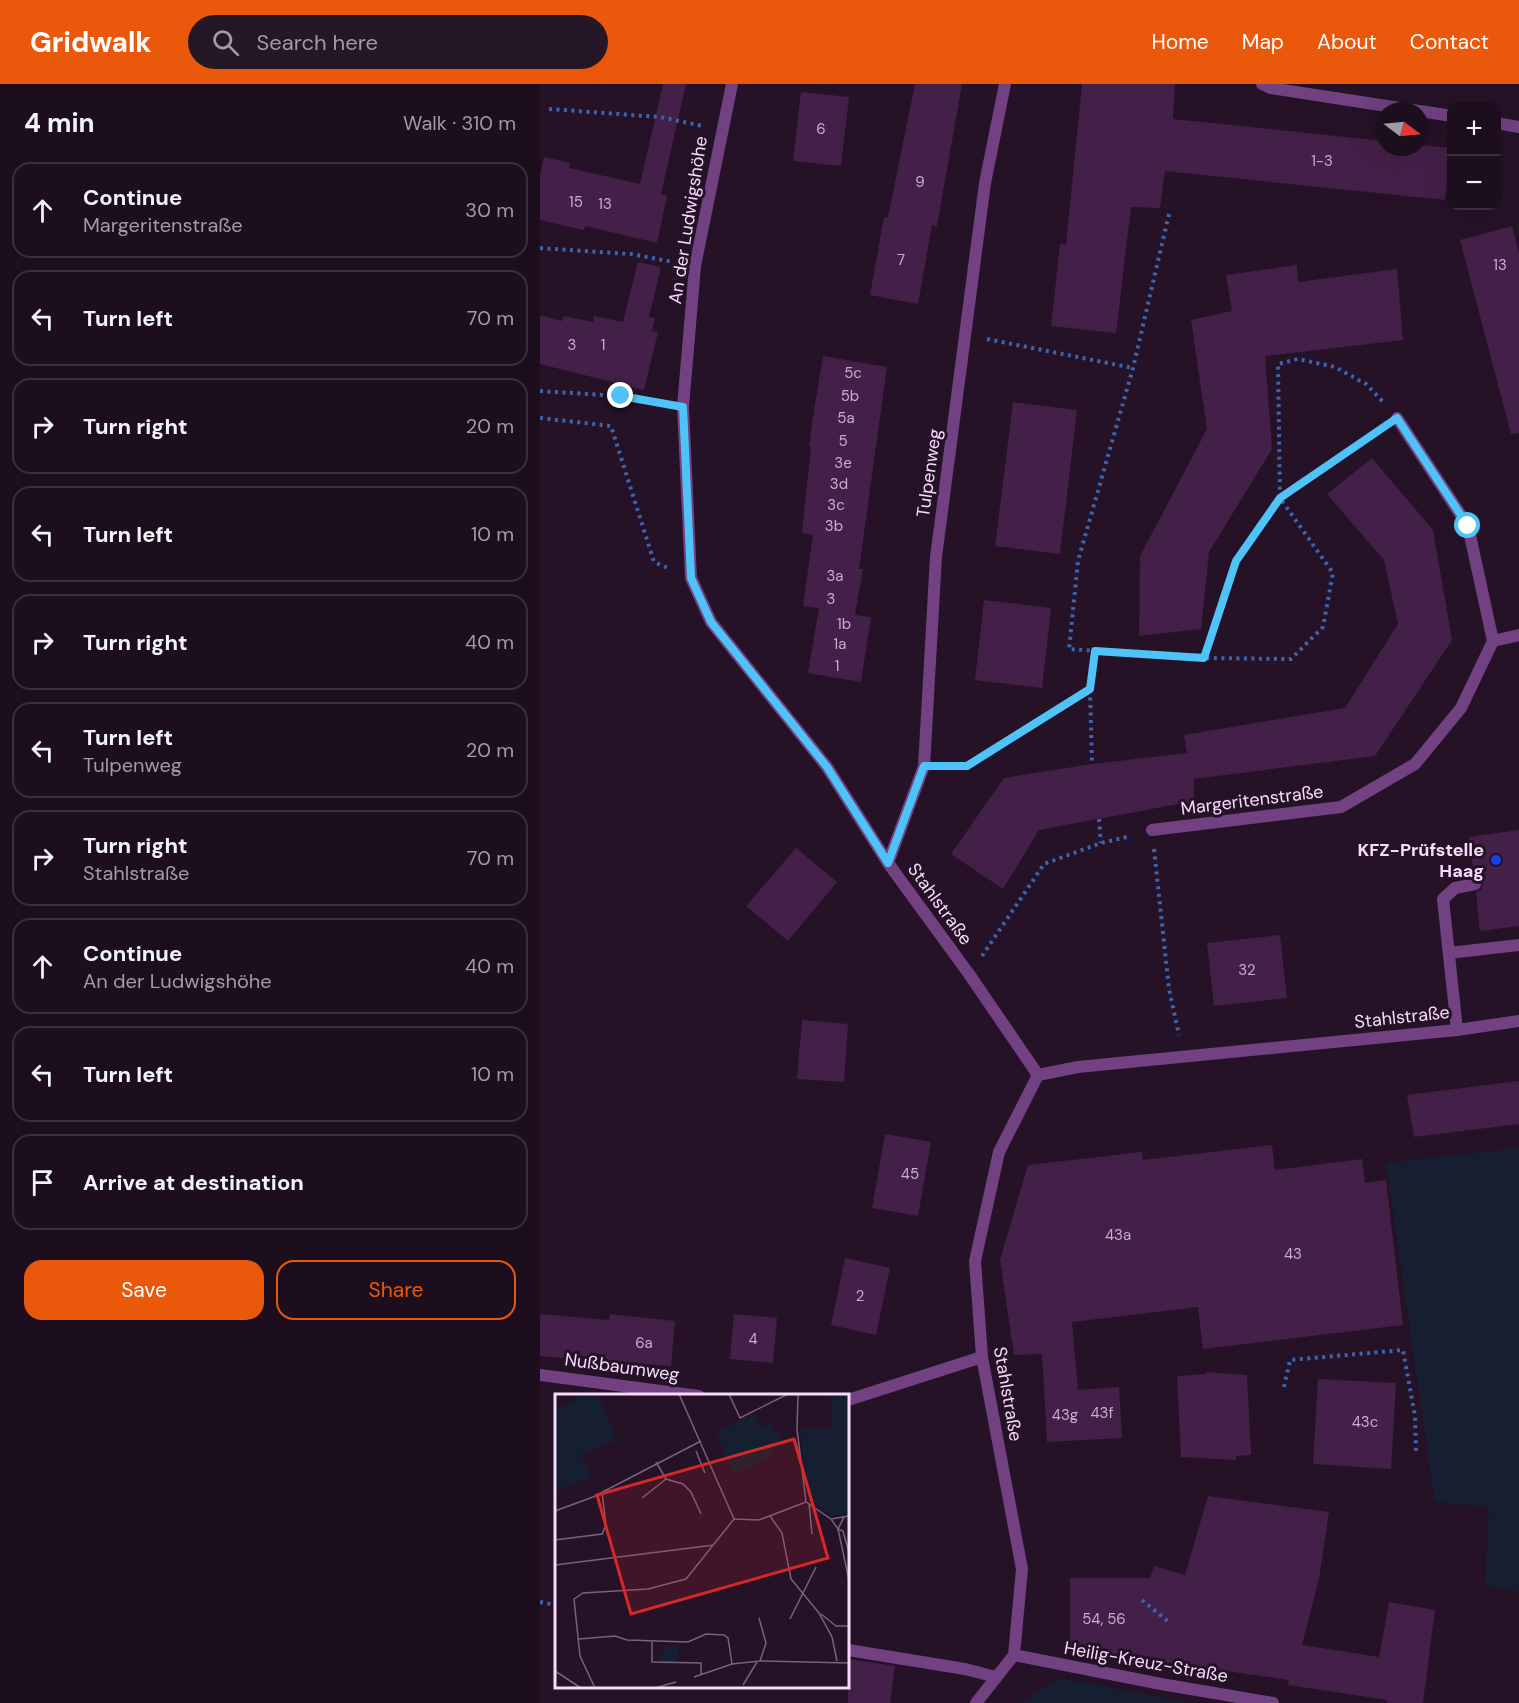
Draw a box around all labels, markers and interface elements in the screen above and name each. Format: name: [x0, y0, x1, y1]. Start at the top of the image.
search box: [188, 15, 608, 69]
text: Gridwalk: [30, 24, 152, 61]
icon: search: [209, 26, 242, 59]
text: Search here: [257, 28, 378, 57]
text: Home: [1151, 28, 1209, 56]
text: Map: [1242, 28, 1284, 56]
text: About: [1317, 28, 1377, 56]
text: Contact: [1410, 28, 1489, 56]
north arrow: [1375, 102, 1429, 156]
map controls: [1447, 102, 1501, 210]
button: +: [1447, 102, 1501, 156]
text: 4 min: [24, 106, 95, 140]
text: Walk · 310 m: [403, 110, 516, 136]
house number: 6: [816, 119, 826, 139]
street label: An der Ludwigshöhe: [663, 134, 713, 306]
house number: 1-3: [1311, 151, 1333, 171]
button: −: [1447, 156, 1501, 210]
house number: 9: [915, 172, 925, 192]
text: Continue: [83, 183, 182, 212]
house number: 15: [569, 192, 583, 212]
icon: ahead: [26, 194, 59, 227]
house number: 13: [598, 194, 612, 214]
text: 30 m: [465, 197, 514, 223]
text: Margeritenstraße: [83, 212, 243, 238]
house number: 7: [897, 250, 905, 270]
house number: 13: [1493, 255, 1507, 275]
icon: left: [26, 302, 59, 335]
text: Turn left: [83, 304, 173, 333]
text: 70 m: [467, 305, 514, 331]
house number: 3: [568, 335, 576, 355]
house number: 1: [601, 335, 605, 355]
house number: 5c: [844, 363, 862, 383]
route end: [607, 382, 633, 408]
house number: 5b: [841, 386, 859, 406]
house number: 5a: [837, 408, 855, 428]
icon: right: [26, 410, 59, 443]
text: Turn right: [83, 412, 188, 441]
text: 20 m: [466, 413, 514, 439]
street label: Tulpenweg: [911, 427, 947, 519]
house number: 5: [838, 431, 848, 451]
house number: 3e: [834, 453, 852, 473]
house number: 3d: [830, 474, 848, 494]
house number: 3c: [827, 495, 845, 515]
route start: [1454, 512, 1480, 538]
house number: 3b: [825, 516, 843, 536]
icon: left: [26, 518, 59, 551]
text: Turn left: [83, 520, 173, 549]
text: 10 m: [471, 521, 514, 547]
house number: 3a: [826, 566, 844, 586]
house number: 3: [827, 589, 835, 609]
house number: 1b: [837, 614, 851, 634]
icon: right: [26, 626, 59, 659]
text: Turn right: [83, 628, 188, 657]
text: 40 m: [465, 629, 514, 655]
house number: 1a: [834, 634, 846, 654]
house number: 1: [835, 656, 839, 676]
text: Turn left: [83, 723, 173, 752]
icon: left: [26, 734, 59, 767]
text: 20 m: [466, 737, 514, 763]
text: Tulpenweg: [83, 752, 182, 778]
street label: Margeritenstraße: [1179, 779, 1325, 821]
text: Turn right: [83, 831, 188, 860]
place label: KFZ-Prüfstelle Haag: [1357, 838, 1484, 883]
icon: right: [26, 842, 59, 875]
text: 70 m: [467, 845, 514, 871]
marker: KFZ-Prüfstelle Haag: [1489, 853, 1503, 867]
street label: Stahlstraße: [902, 858, 978, 950]
text: Stahlstraße: [83, 860, 189, 886]
text: Continue: [83, 939, 182, 968]
icon: ahead: [26, 950, 59, 983]
text: 40 m: [465, 953, 514, 979]
house number: 32: [1238, 960, 1256, 980]
text: An der Ludwigshöhe: [83, 968, 272, 994]
street label: Stahlstraße: [1353, 1000, 1451, 1034]
icon: left: [26, 1058, 59, 1091]
text: Turn left: [83, 1060, 173, 1089]
text: 10 m: [471, 1061, 514, 1087]
house number: 45: [901, 1164, 919, 1184]
icon: arrive: [26, 1166, 59, 1199]
text: Arrive at destination: [83, 1168, 304, 1197]
house number: 43a: [1105, 1225, 1131, 1245]
house number: 43: [1284, 1244, 1302, 1264]
button: Save: [24, 1260, 264, 1320]
button: Share: [276, 1260, 516, 1320]
house number: 2: [856, 1286, 864, 1306]
house number: 4: [748, 1329, 758, 1349]
house number: 6a: [635, 1333, 653, 1353]
street label: Stahlstraße: [988, 1345, 1028, 1443]
street label: Nußbaumweg: [563, 1347, 681, 1387]
inset map: [555, 1394, 849, 1688]
house number: 43f: [1090, 1403, 1114, 1423]
house number: 43g: [1052, 1405, 1078, 1425]
house number: 43c: [1352, 1412, 1378, 1432]
house number: 54, 56: [1082, 1609, 1126, 1629]
street label: Heilig-Kreuz-Straße: [1062, 1636, 1230, 1688]

